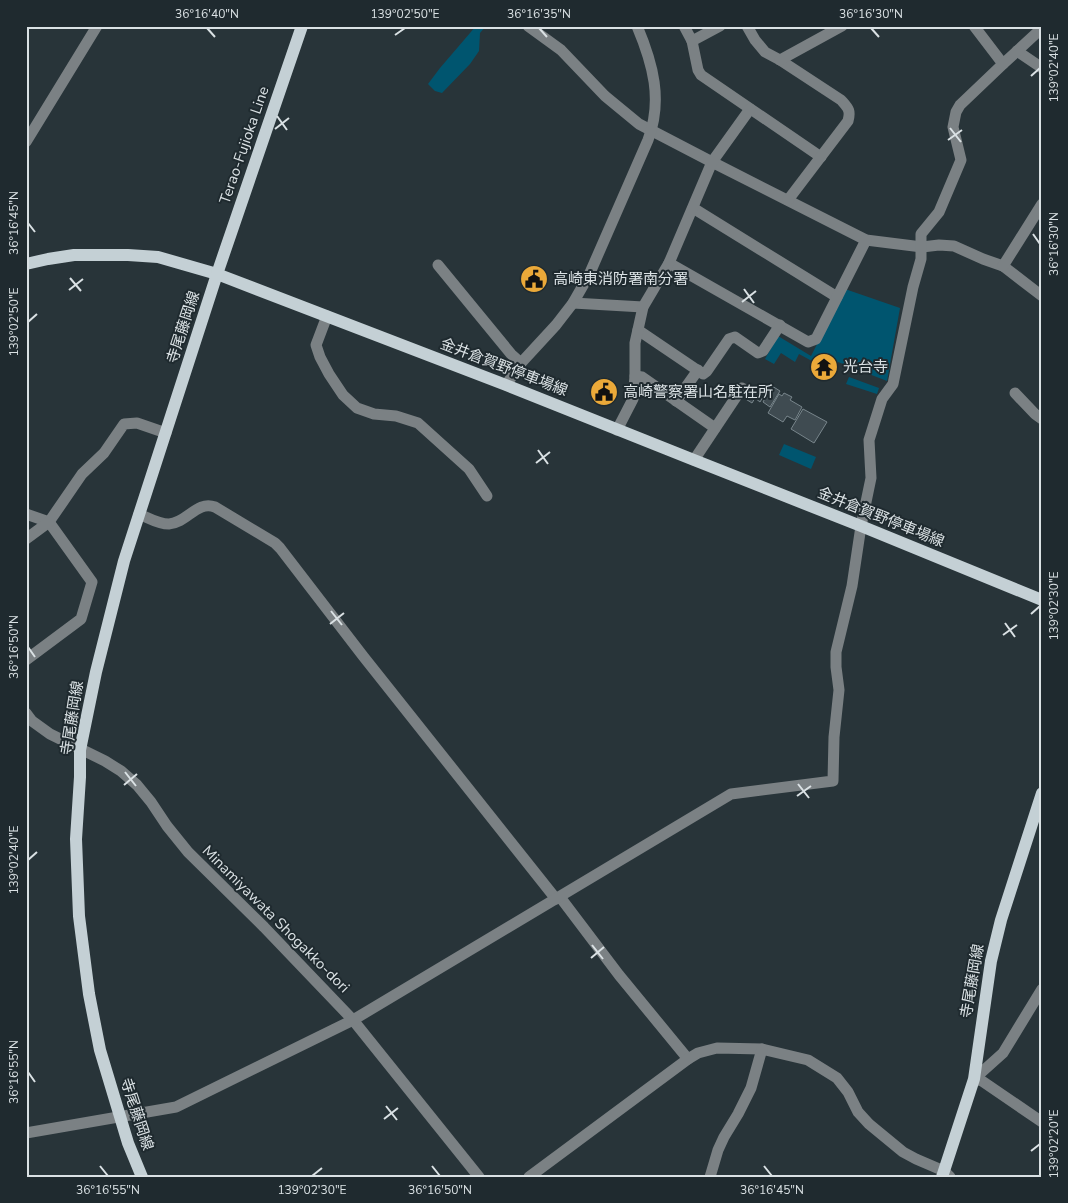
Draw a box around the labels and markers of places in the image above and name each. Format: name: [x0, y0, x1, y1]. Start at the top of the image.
public building icon: 高崎東消防署南分署: [519, 264, 549, 294]
place label: 高崎東消防署南分署: [553, 269, 688, 289]
temple icon: 光台寺: [809, 352, 839, 382]
place label: 光台寺: [843, 357, 888, 377]
public building icon: 高崎警察署山名駐在所: [589, 377, 619, 407]
place label: 高崎警察署山名駐在所: [623, 382, 773, 402]

